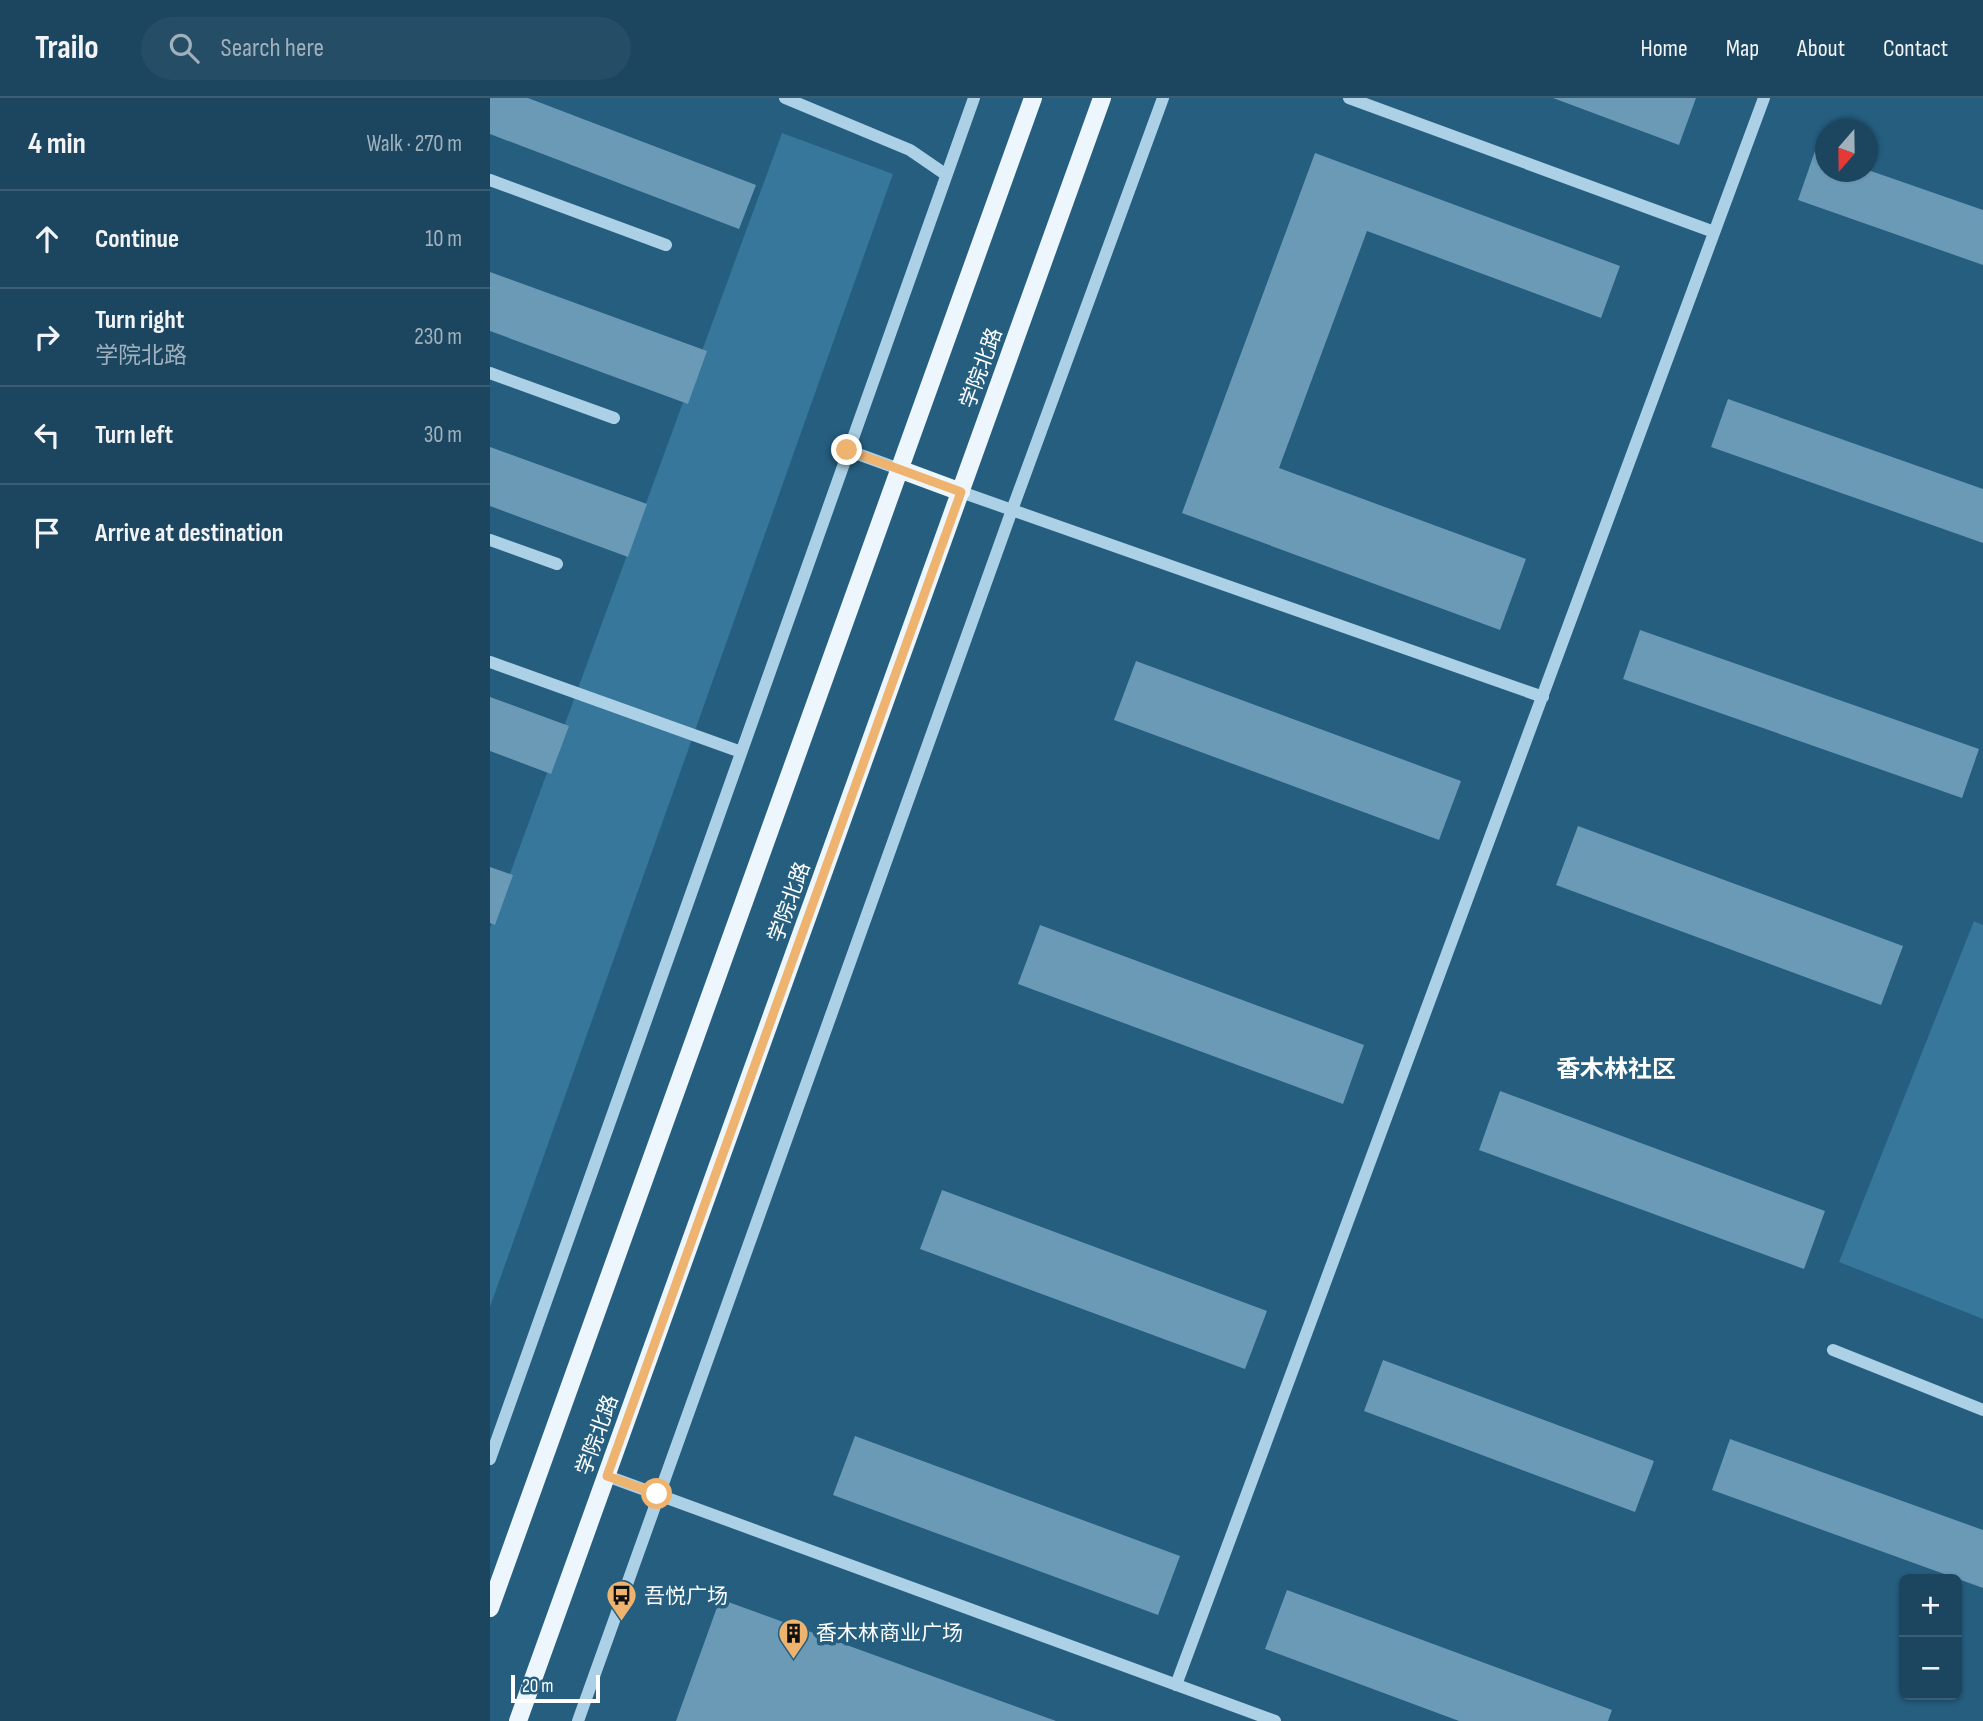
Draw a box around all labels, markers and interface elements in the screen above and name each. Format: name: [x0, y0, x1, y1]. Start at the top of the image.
search box: [141, 17, 631, 80]
text: Trailo: [35, 28, 99, 68]
icon: search: [165, 29, 203, 67]
text: Search here: [221, 33, 324, 64]
text: Home: [1640, 34, 1688, 63]
text: Map: [1726, 34, 1759, 63]
text: About: [1797, 34, 1845, 63]
text: Contact: [1883, 34, 1948, 63]
north arrow: [1815, 119, 1878, 182]
text: 4 min: [28, 126, 86, 162]
text: Walk · 270 m: [367, 130, 462, 158]
icon: ahead: [28, 220, 66, 258]
text: Continue: [95, 224, 179, 255]
text: 10 m: [425, 225, 462, 253]
text: Turn right: [95, 305, 184, 336]
icon: right: [28, 318, 66, 356]
text: 230 m: [414, 323, 462, 351]
street label: 学院北路: [955, 324, 1008, 412]
text: 学院北路: [95, 342, 187, 370]
icon: left: [28, 416, 66, 454]
text: Turn left: [95, 420, 173, 451]
text: 30 m: [424, 421, 462, 449]
route end: [831, 434, 862, 465]
icon: arrive: [28, 514, 66, 552]
text: Arrive at destination: [95, 518, 283, 549]
street label: 学院北路: [763, 858, 816, 946]
district label: 香木林社区: [1556, 1055, 1676, 1084]
street label: 学院北路: [571, 1391, 624, 1479]
route start: [641, 1478, 672, 1509]
map controls: [1899, 1574, 1962, 1700]
button: +: [1899, 1574, 1962, 1637]
bus stop icon: 吾悦广场: [604, 1579, 638, 1623]
place label: 吾悦广场: [644, 1584, 728, 1609]
building icon: 香木林商业广场: [776, 1616, 810, 1660]
place label: 香木林商业广场: [816, 1621, 963, 1646]
button: −: [1899, 1637, 1962, 1700]
scale bar: [511, 1672, 600, 1704]
text: 20 m: [522, 1675, 554, 1698]

